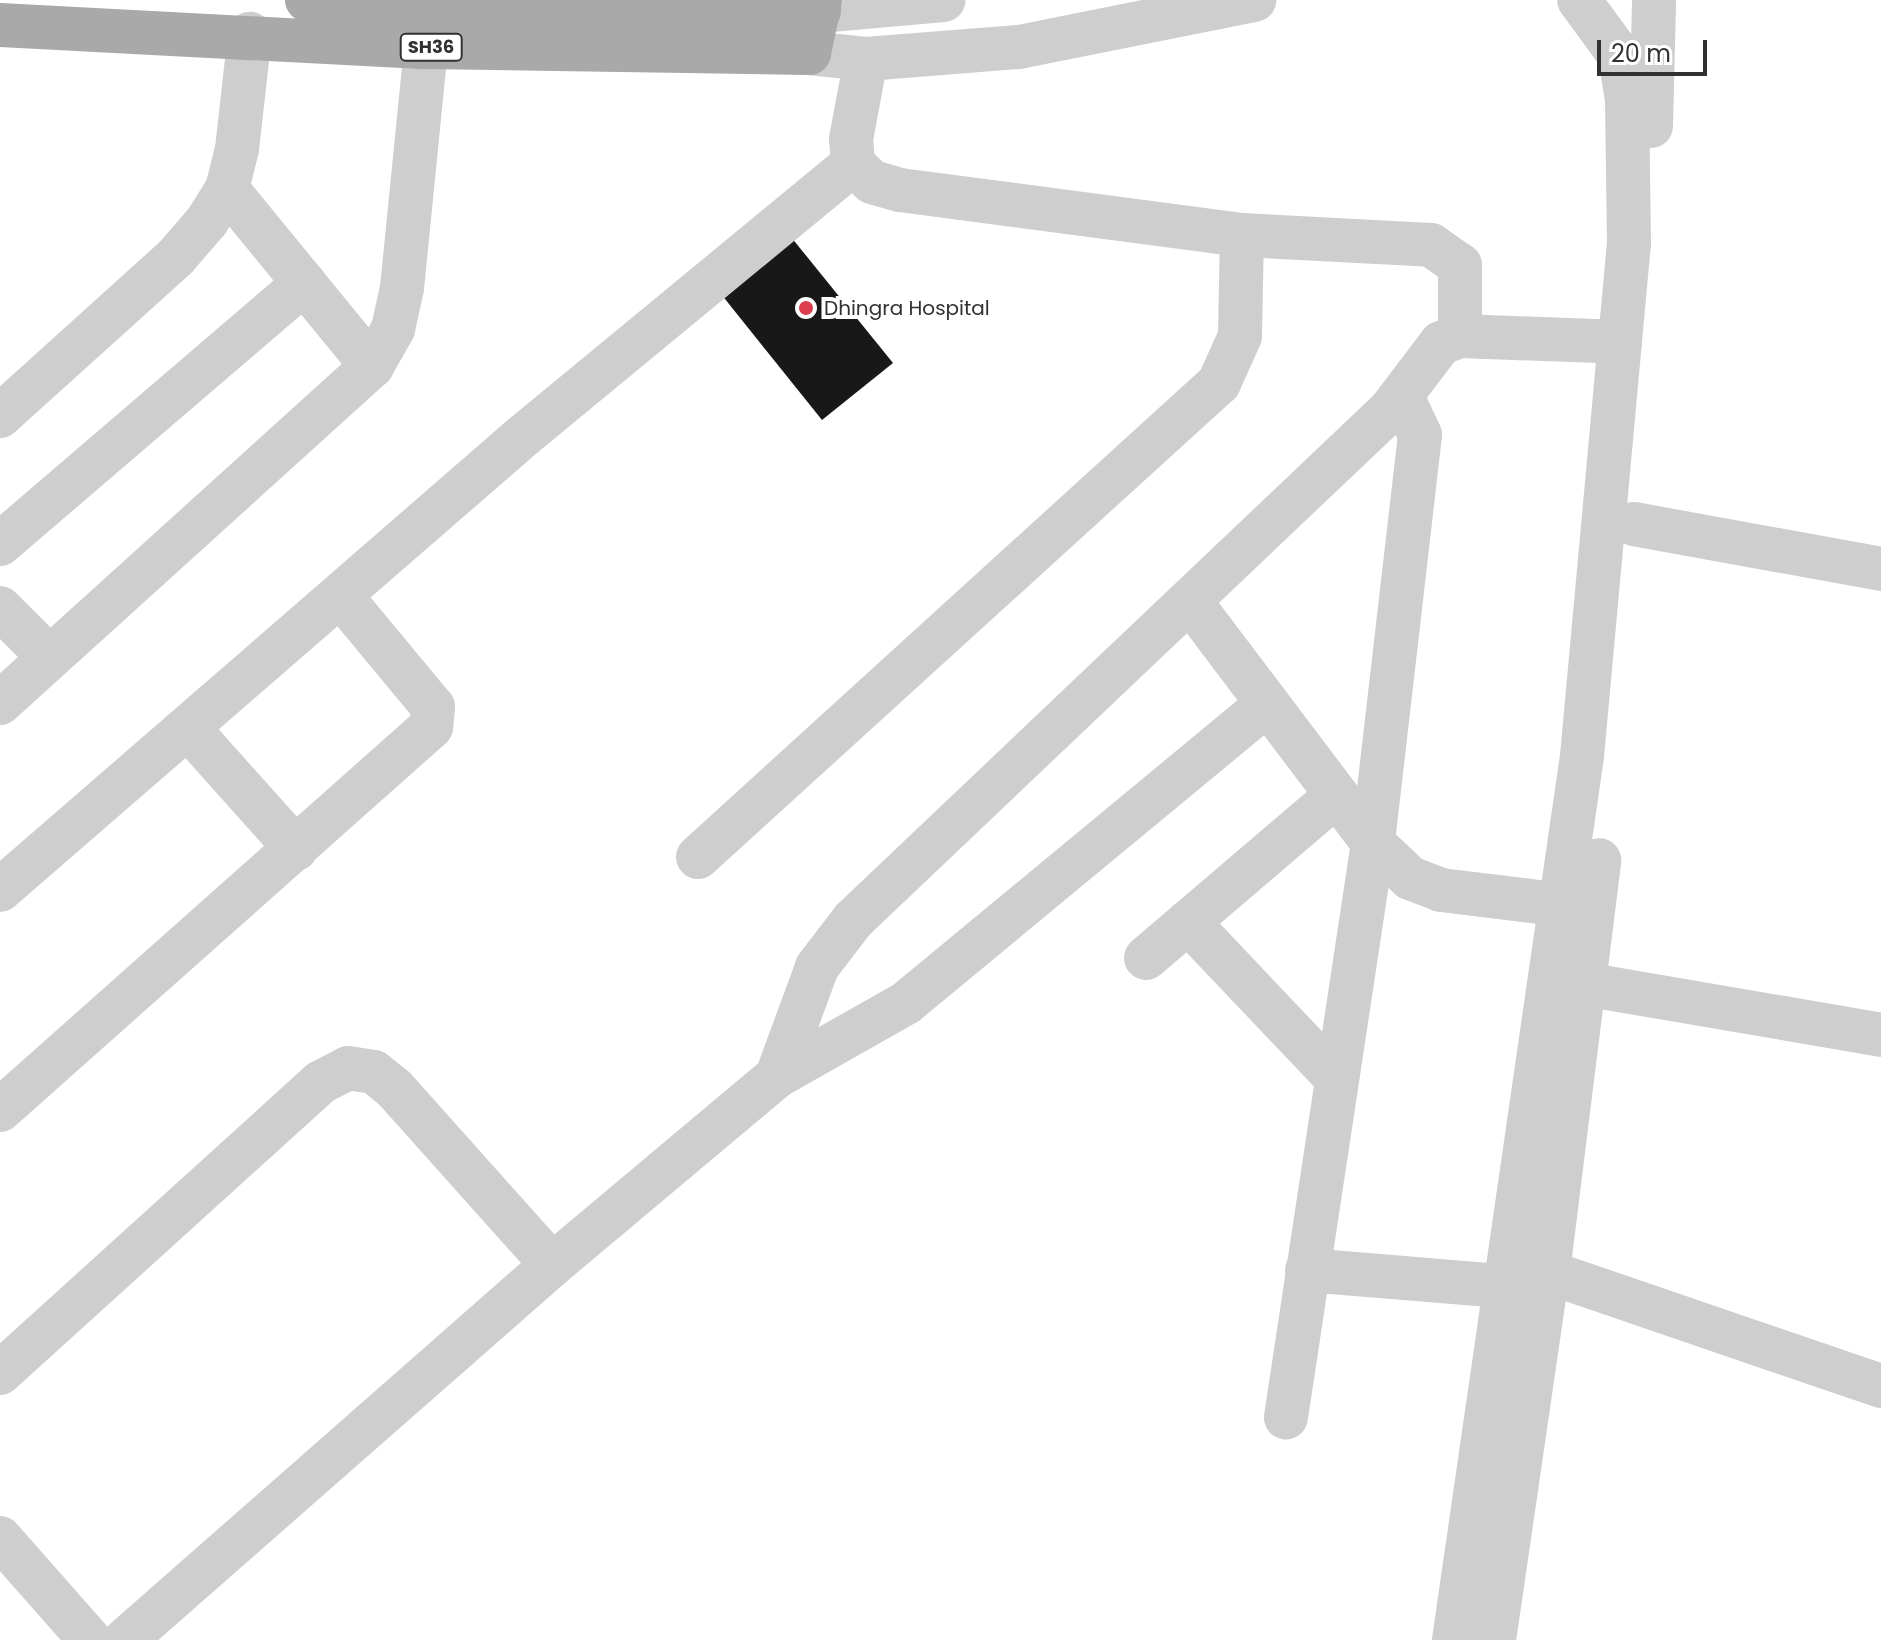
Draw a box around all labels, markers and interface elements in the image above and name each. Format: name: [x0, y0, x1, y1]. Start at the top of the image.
scale bar: [1601, 24, 1711, 74]
road number: SH36: [399, 33, 463, 61]
text: 20 m: [1611, 37, 1671, 70]
place label: Dhingra Hospital: [824, 296, 990, 320]
marker: Dhingra Hospital: [795, 297, 817, 319]

